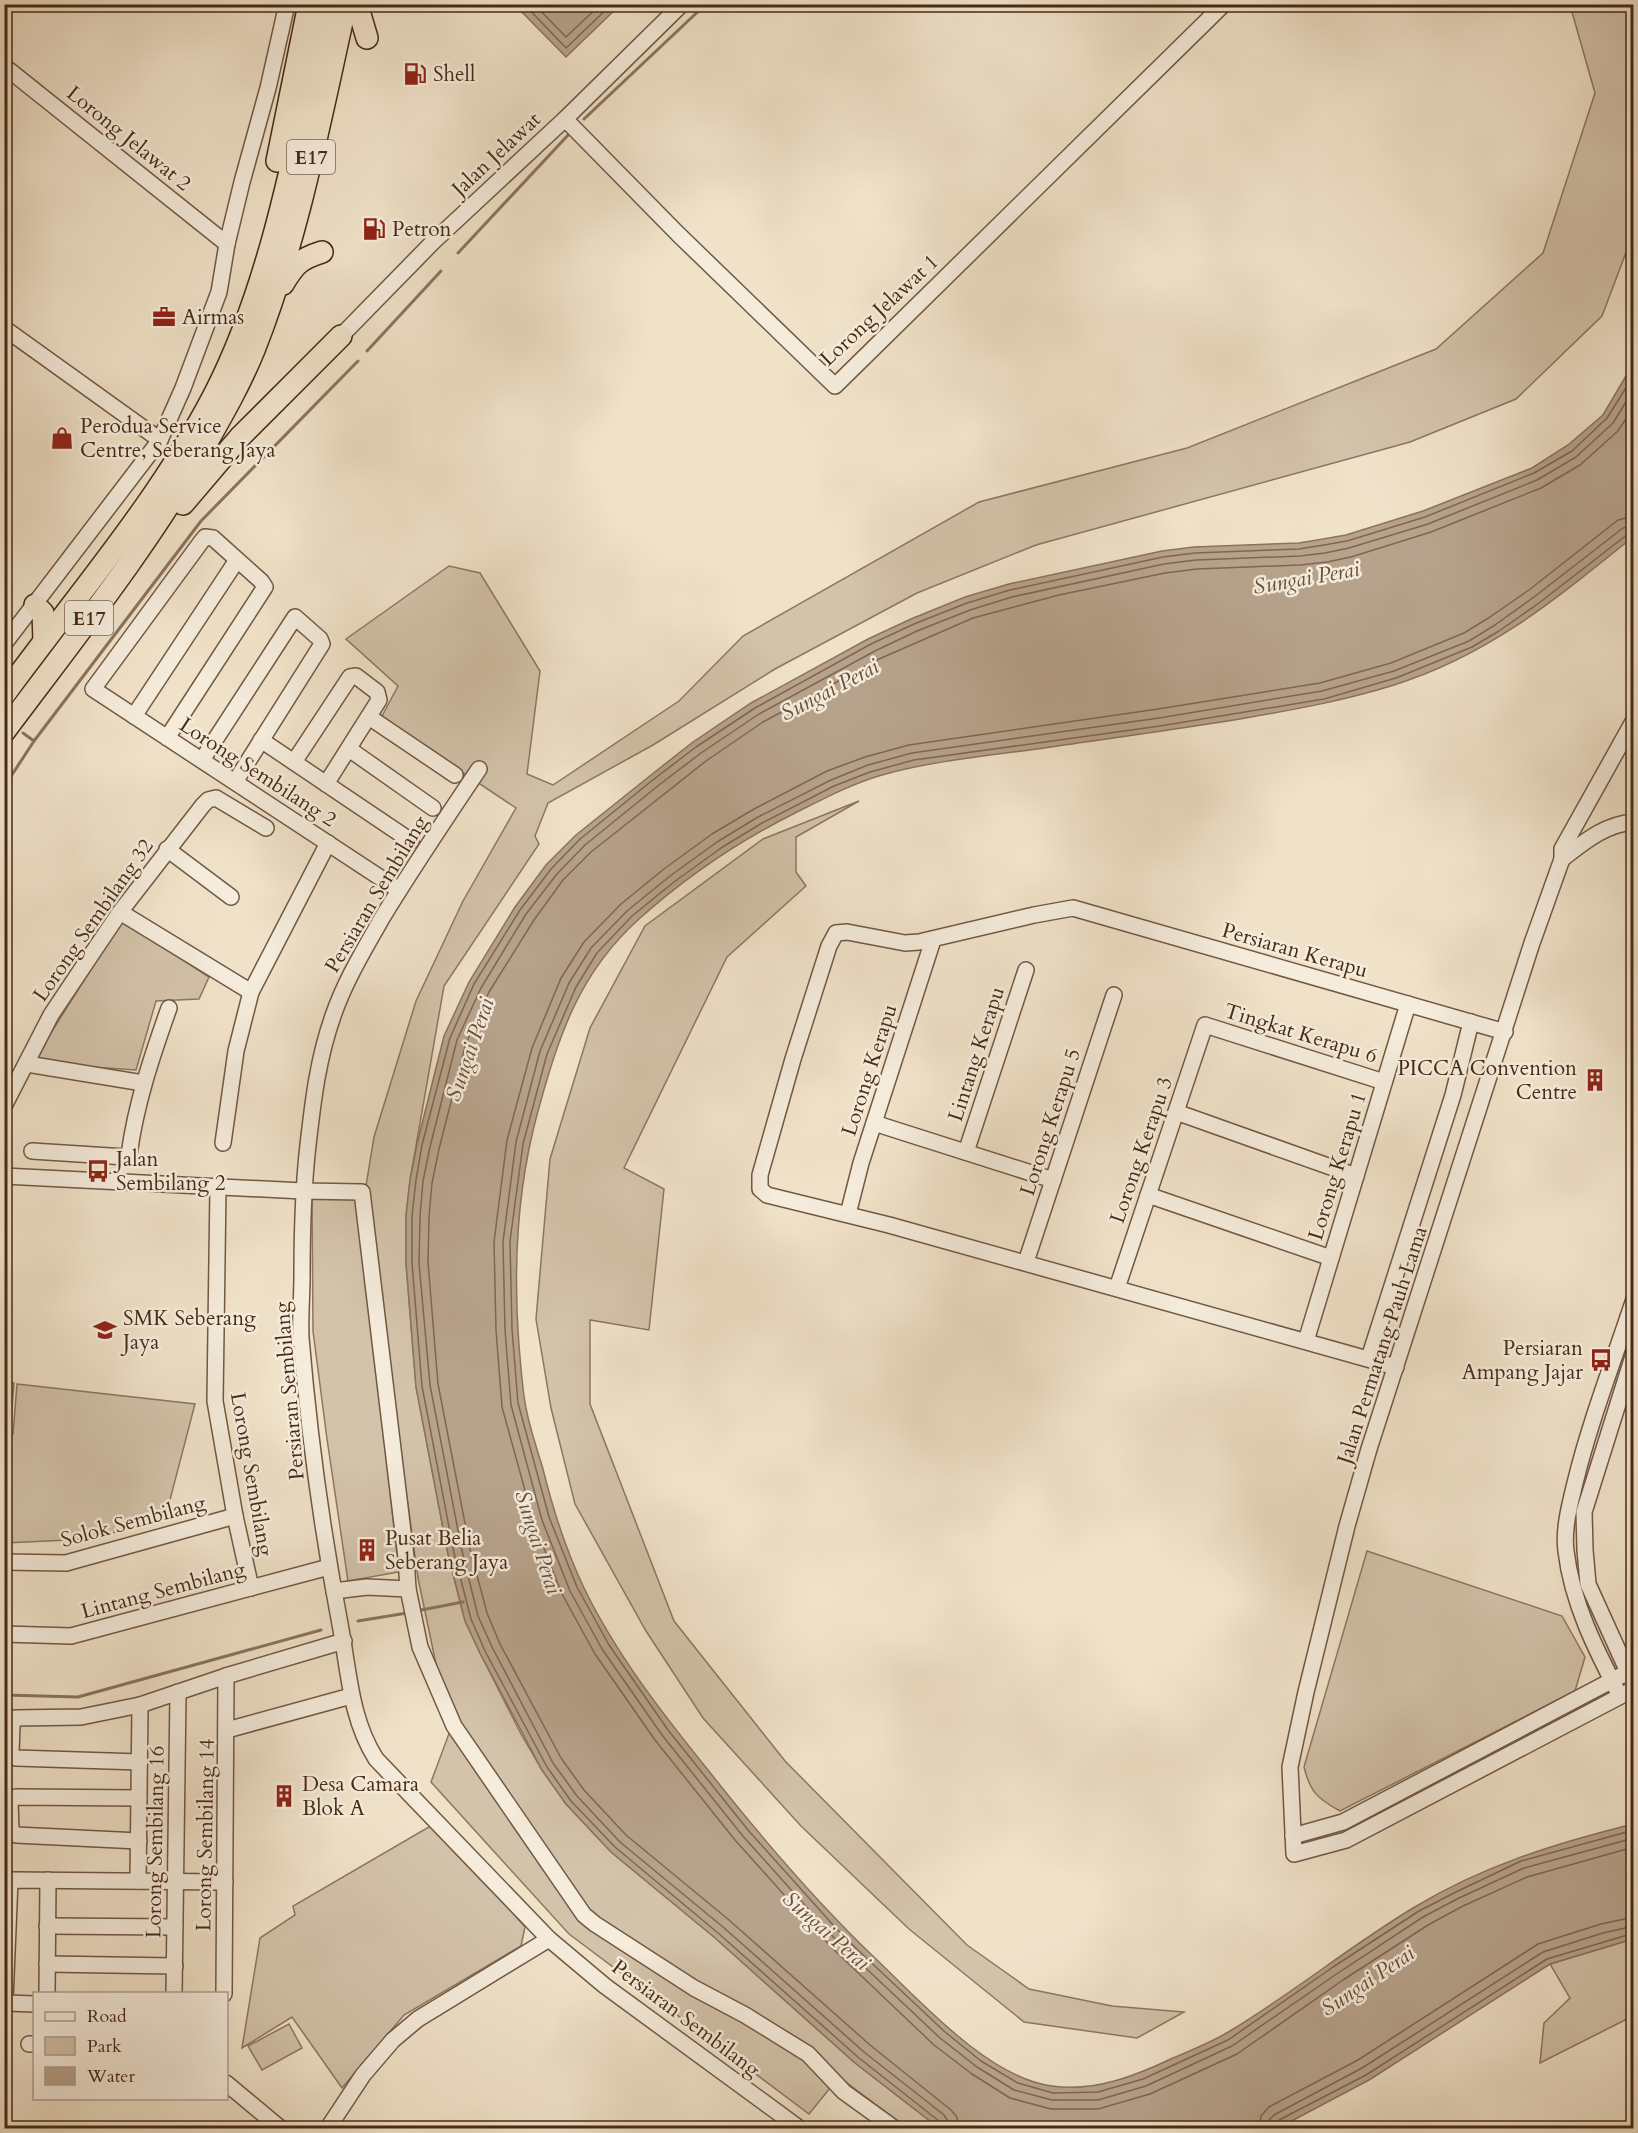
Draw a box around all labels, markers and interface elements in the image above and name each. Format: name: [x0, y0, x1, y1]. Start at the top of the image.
place label: Shell: [433, 60, 475, 89]
fuel station icon: Shell: [402, 61, 428, 87]
street label: Lorong Jelawat 2: [60, 79, 197, 198]
street label: Jalan Jelawat: [443, 105, 547, 205]
road number: E17: [287, 140, 335, 174]
place label: Petron: [392, 215, 452, 244]
fuel station icon: Petron: [361, 216, 387, 242]
street label: Lorong Jelawat 1: [814, 248, 945, 373]
place label: Airmas: [182, 303, 244, 332]
office icon: Airmas: [151, 304, 177, 330]
place label: Perodua Service Centre, Seberang Jaya: [80, 412, 276, 465]
shop icon: Perodua Service Centre, Seberang Jaya: [49, 425, 75, 451]
water label: Sungai Perai: [1251, 554, 1363, 602]
road number: E17: [65, 601, 113, 635]
water label: Sungai Perai: [775, 651, 885, 728]
street label: Lorong Sembilang 2: [174, 711, 342, 834]
street label: Persiaran Sembilang: [318, 810, 435, 978]
street label: Lorong Sembilang 32: [26, 833, 161, 1008]
street label: Persiaran Kerapu: [1219, 916, 1371, 985]
street label: Lintang Kerapu: [941, 983, 1012, 1125]
water label: Sungai Perai: [438, 993, 502, 1105]
street label: Tingkat Kerapu 6: [1221, 996, 1381, 1071]
street label: Lorong Kerapu: [835, 1001, 904, 1140]
street label: Lorong Kerapu 5: [1013, 1045, 1088, 1200]
place label: PICCA Convention Centre: [1397, 1054, 1577, 1107]
building icon: PICCA Convention Centre: [1582, 1067, 1608, 1093]
street label: Lorong Kerapu 3: [1103, 1073, 1180, 1227]
street label: Lorong Kerapu 1: [1301, 1089, 1374, 1244]
place label: Jalan Sembilang 2: [113, 1145, 226, 1198]
bus stop icon: Jalan Sembilang 2: [85, 1158, 111, 1184]
street label: Jalan Permatang Pauh Lama: [1329, 1223, 1435, 1471]
street label: Persiaran Sembilang: [267, 1300, 312, 1481]
place label: SMK Seberang Jaya: [120, 1304, 256, 1357]
school or university icon: SMK Seberang Jaya: [92, 1317, 118, 1343]
place label: Persiaran Ampang Jajar: [1462, 1334, 1583, 1387]
bus stop icon: Persiaran Ampang Jajar: [1588, 1347, 1614, 1373]
street label: Lorong Sembilang: [223, 1390, 280, 1558]
water label: Sungai Perai: [507, 1487, 569, 1599]
street label: Solok Sembilang: [58, 1488, 209, 1555]
place label: Pusat Belia Seberang Jaya: [385, 1524, 508, 1577]
building icon: Pusat Belia Seberang Jaya: [354, 1537, 380, 1563]
street label: Lintang Sembilang: [78, 1555, 249, 1626]
street label: Lorong Sembilang 14: [189, 1738, 222, 1932]
street label: Lorong Sembilang 16: [139, 1745, 172, 1939]
place label: Desa Camara Blok A: [302, 1770, 419, 1823]
building icon: Desa Camara Blok A: [271, 1783, 297, 1809]
water label: Sungai Perai: [776, 1884, 877, 1978]
water label: Sungai Perai: [1315, 1938, 1421, 2023]
street label: Persiaran Sembilang: [605, 1953, 766, 2084]
legend: [33, 1992, 228, 2100]
text: Road: [87, 2004, 127, 2029]
text: Park: [87, 2034, 122, 2059]
text: Water: [86, 2064, 136, 2089]

